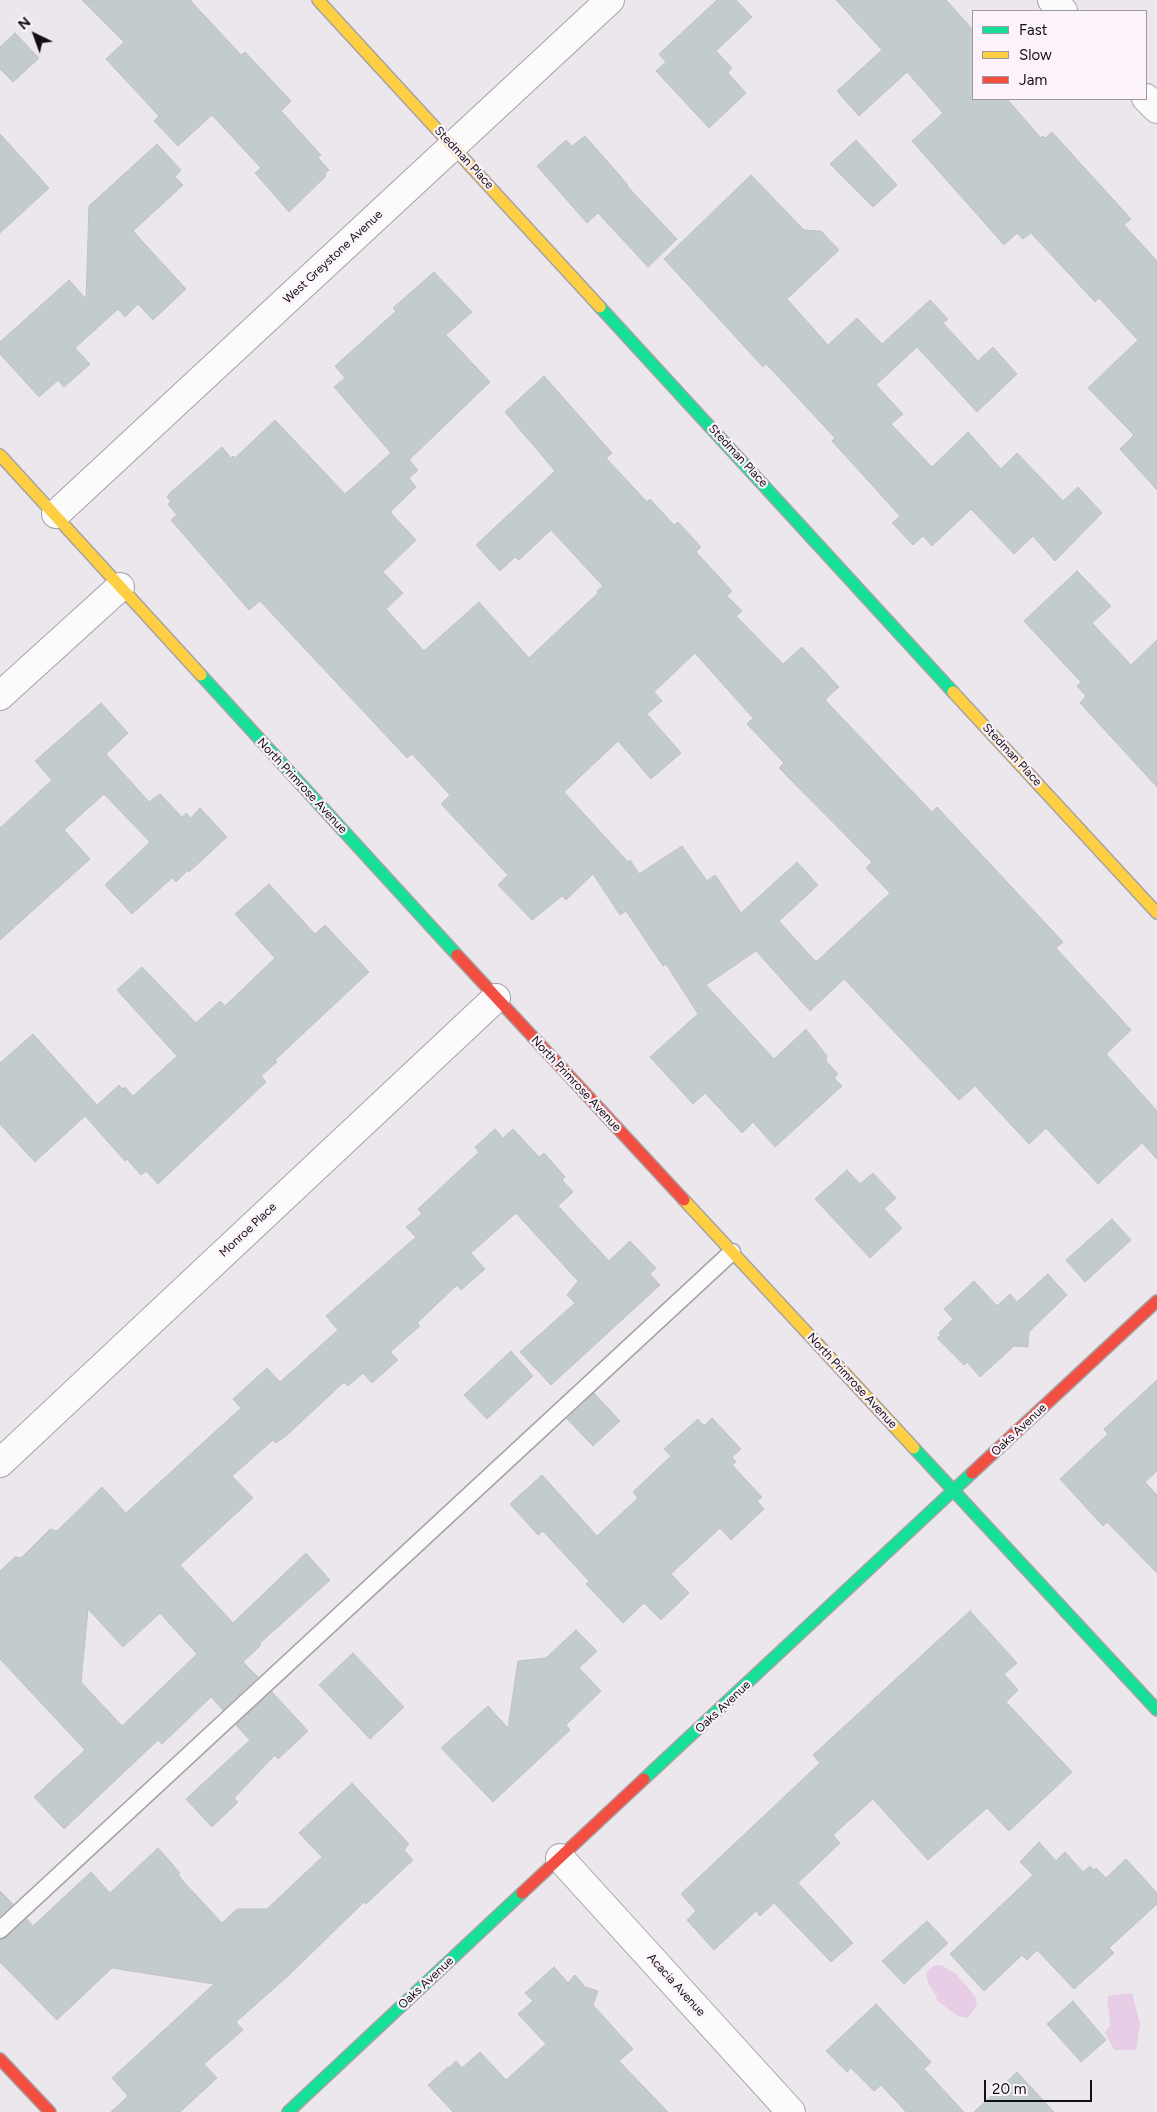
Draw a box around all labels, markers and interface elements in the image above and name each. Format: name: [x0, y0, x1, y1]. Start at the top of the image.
north arrow: [10, 10, 60, 60]
legend: [972, 10, 1147, 100]
text: N: [15, 14, 34, 33]
text: Fast: [1019, 21, 1047, 39]
text: Slow: [1019, 46, 1052, 64]
text: Jam: [1019, 71, 1047, 89]
street label: Stedman Place: [431, 124, 497, 192]
street label: West Greystone Avenue: [280, 207, 386, 307]
street label: Stedman Place: [705, 422, 771, 490]
street label: Stedman Place: [979, 721, 1045, 789]
street label: North Primrose Avenue: [254, 735, 350, 837]
street label: North Primrose Avenue: [528, 1033, 624, 1135]
street label: Monroe Place: [216, 1200, 280, 1260]
street label: North Primrose Avenue: [804, 1330, 900, 1432]
street label: Oaks Avenue: [988, 1401, 1050, 1459]
street label: Oaks Avenue: [692, 1678, 754, 1736]
street label: Acacia Avenue: [644, 1951, 708, 2019]
street label: Oaks Avenue: [395, 1954, 457, 2012]
scale bar: [987, 2070, 1094, 2102]
text: 20 m: [992, 2080, 1026, 2098]

